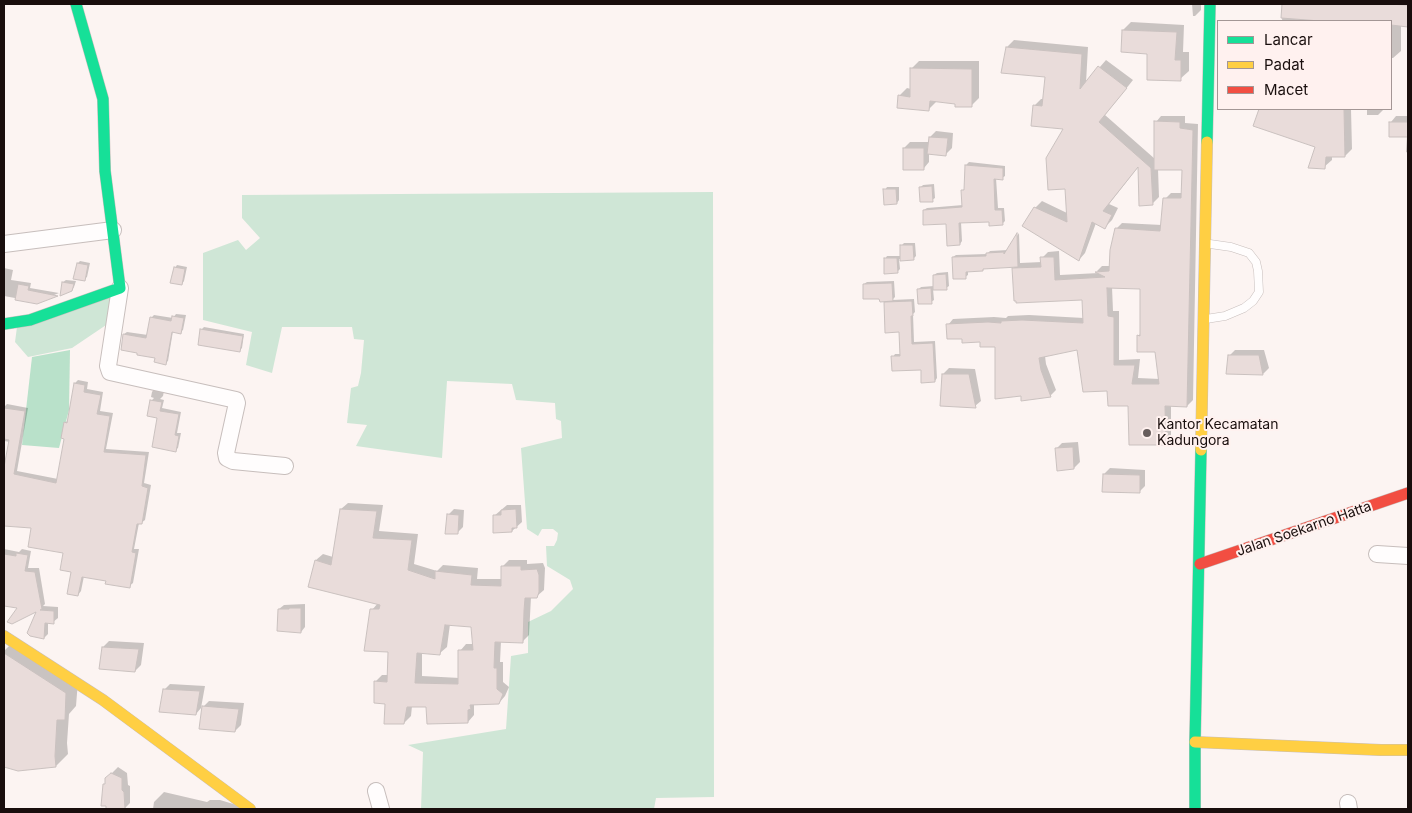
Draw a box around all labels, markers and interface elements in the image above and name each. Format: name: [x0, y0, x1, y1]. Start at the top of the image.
legend: [1217, 20, 1392, 110]
text: Lancar: [1264, 30, 1313, 49]
text: Padat: [1264, 55, 1305, 74]
text: Macet: [1264, 80, 1308, 99]
place label: Kantor Kecamatan Kadungora: [1157, 417, 1279, 450]
marker: Kantor Kecamatan Kadungora: [1141, 427, 1153, 439]
street label: Jalan Soekarno Hatta: [1234, 498, 1374, 560]

